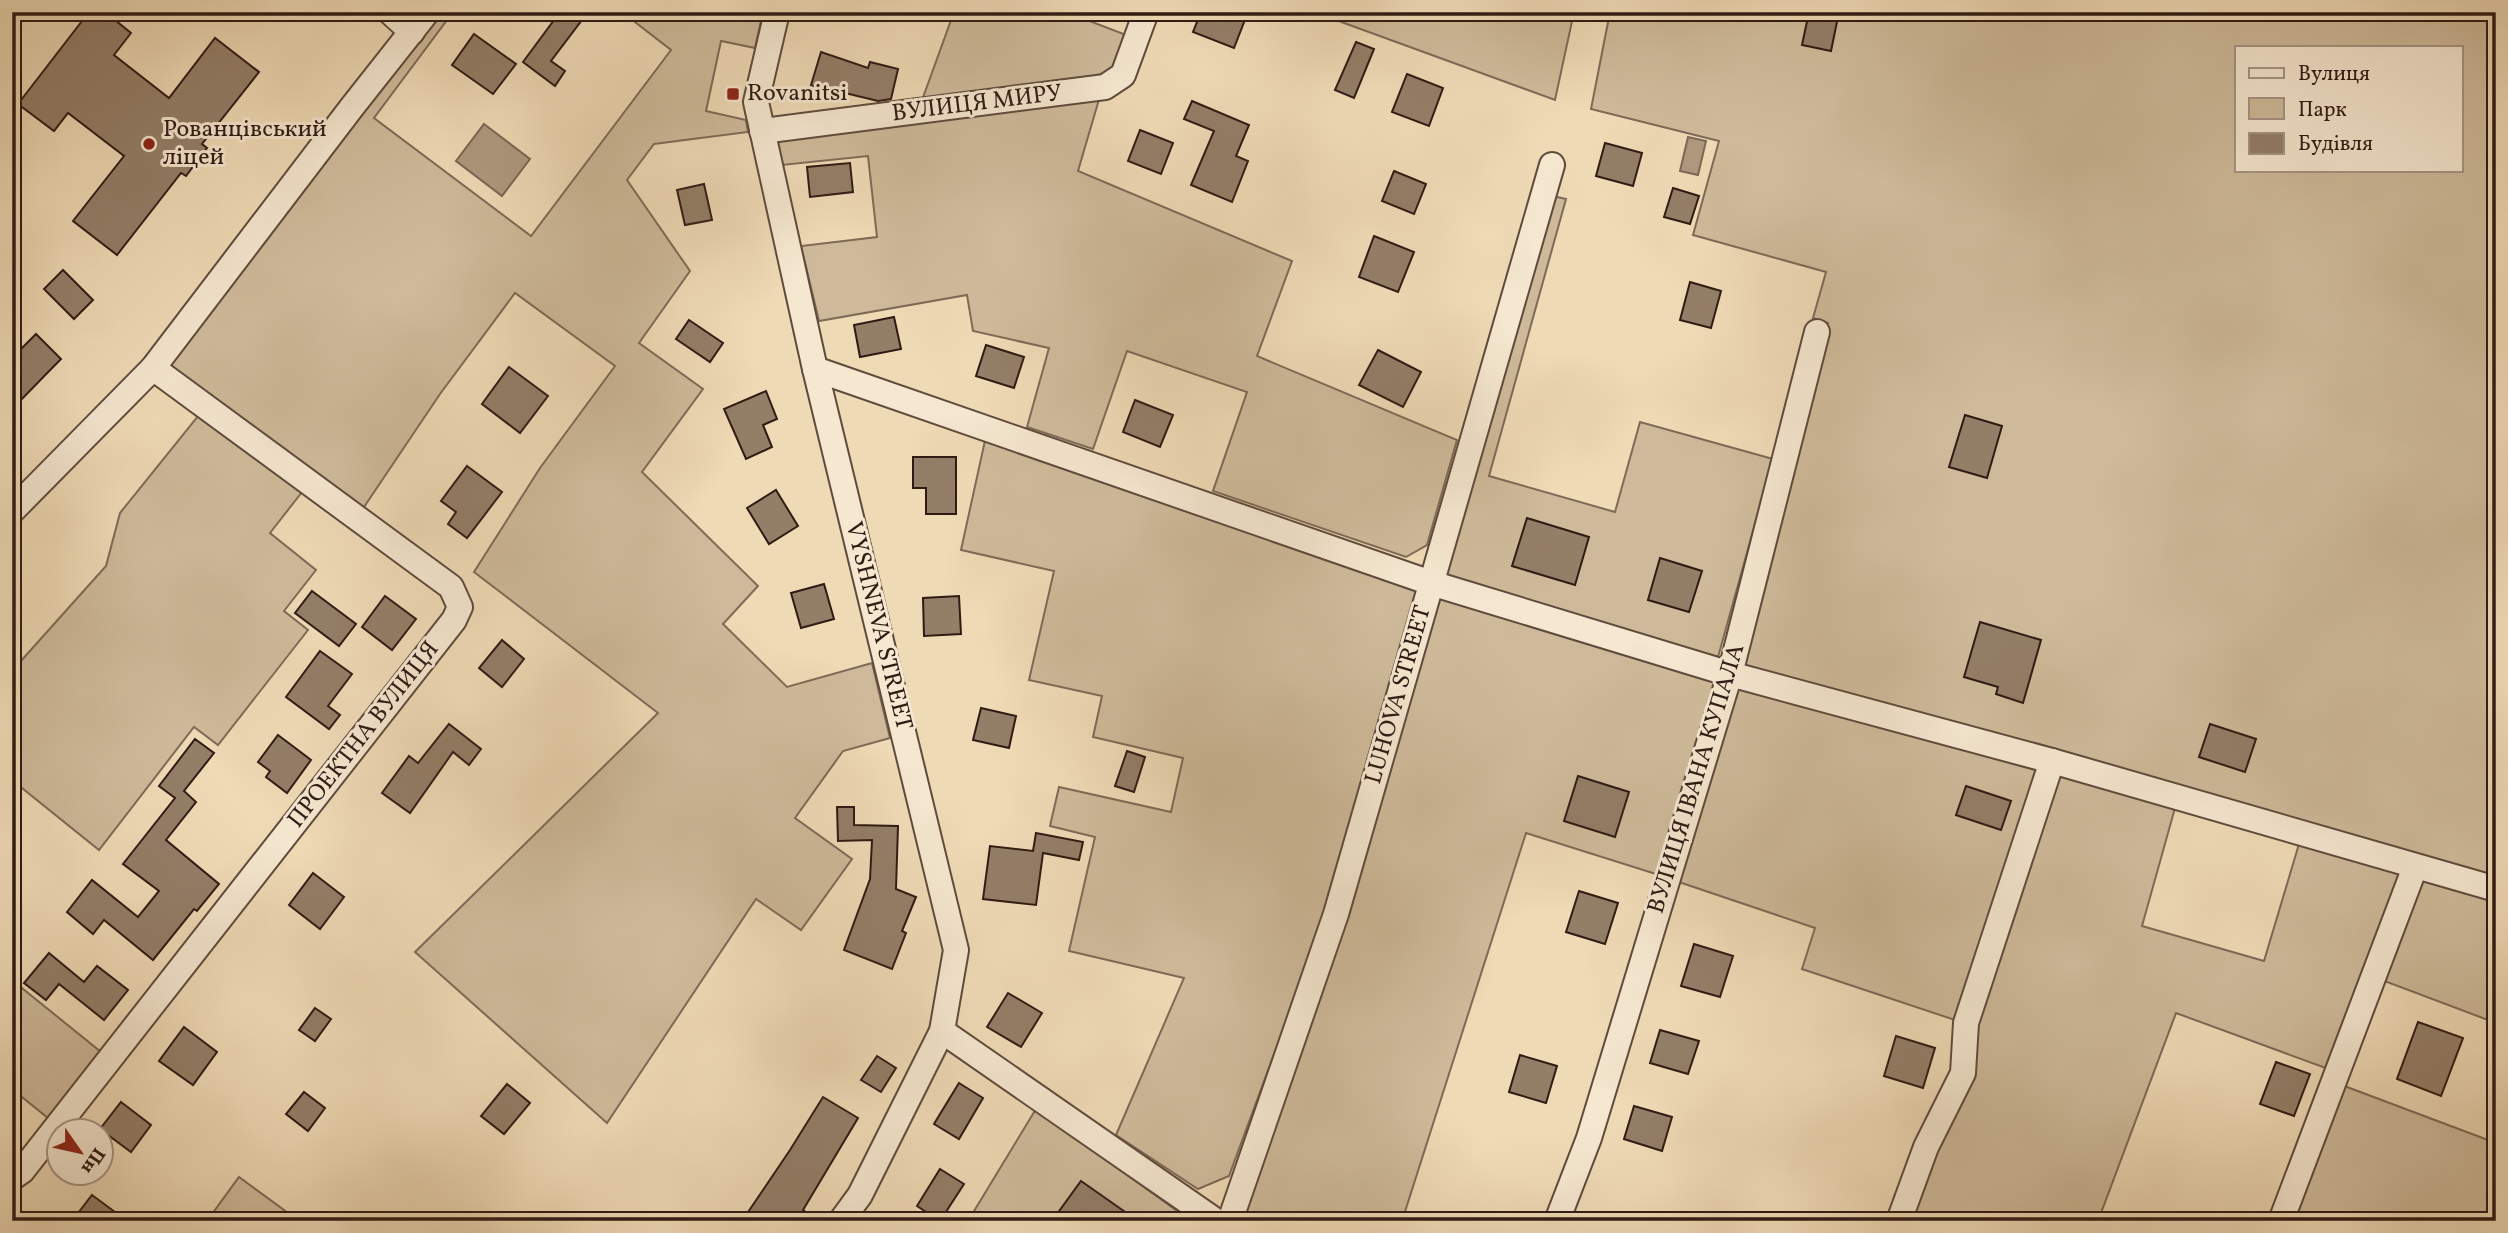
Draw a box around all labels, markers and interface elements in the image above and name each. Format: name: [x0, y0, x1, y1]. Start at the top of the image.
legend: [2235, 46, 2462, 172]
text: Вулиця: [2298, 60, 2370, 89]
place label: Rovanitsi: [747, 77, 848, 111]
street label: ВУЛИЦЯ МИРУ: [890, 77, 1064, 131]
marker: Rovanitsi: [725, 86, 741, 102]
text: Парк: [2298, 96, 2347, 125]
place label: Рованцівський ліцей: [163, 113, 327, 175]
text: Будівля: [2298, 130, 2373, 159]
marker: Рованцівський ліцей: [141, 136, 157, 152]
street label: VYSHNEVA STREET: [836, 518, 920, 734]
street label: LUHOVA STREET: [1357, 602, 1441, 788]
street label: ПРОЕКТНА ВУЛИЦЯ: [280, 634, 448, 836]
street label: ВУЛИЦЯ ІВАНА КУПАЛА: [1640, 640, 1754, 918]
north arrow: [46, 1118, 116, 1188]
text: Пн: [74, 1142, 111, 1179]

